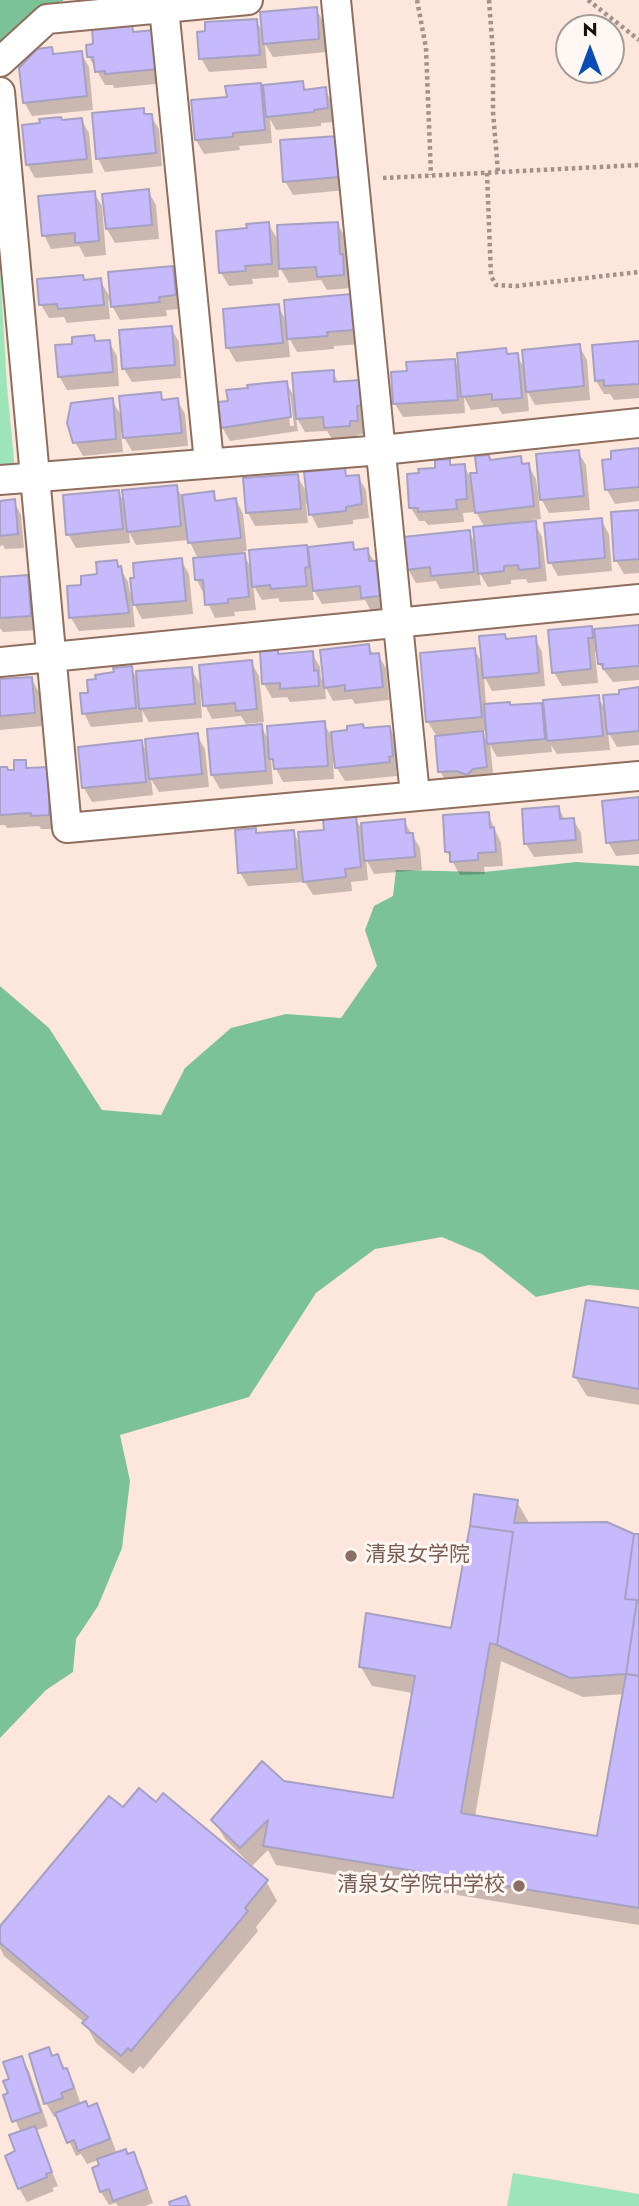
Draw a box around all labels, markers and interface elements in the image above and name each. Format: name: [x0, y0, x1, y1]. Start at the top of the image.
north arrow: [555, 14, 625, 84]
text: N: [582, 16, 598, 43]
place label: 清泉女学院: [365, 1543, 470, 1569]
marker: 清泉女学院: [343, 1548, 359, 1564]
place label: 清泉女学院中学校: [337, 1873, 505, 1899]
marker: 清泉女学院中学校: [511, 1878, 527, 1894]

